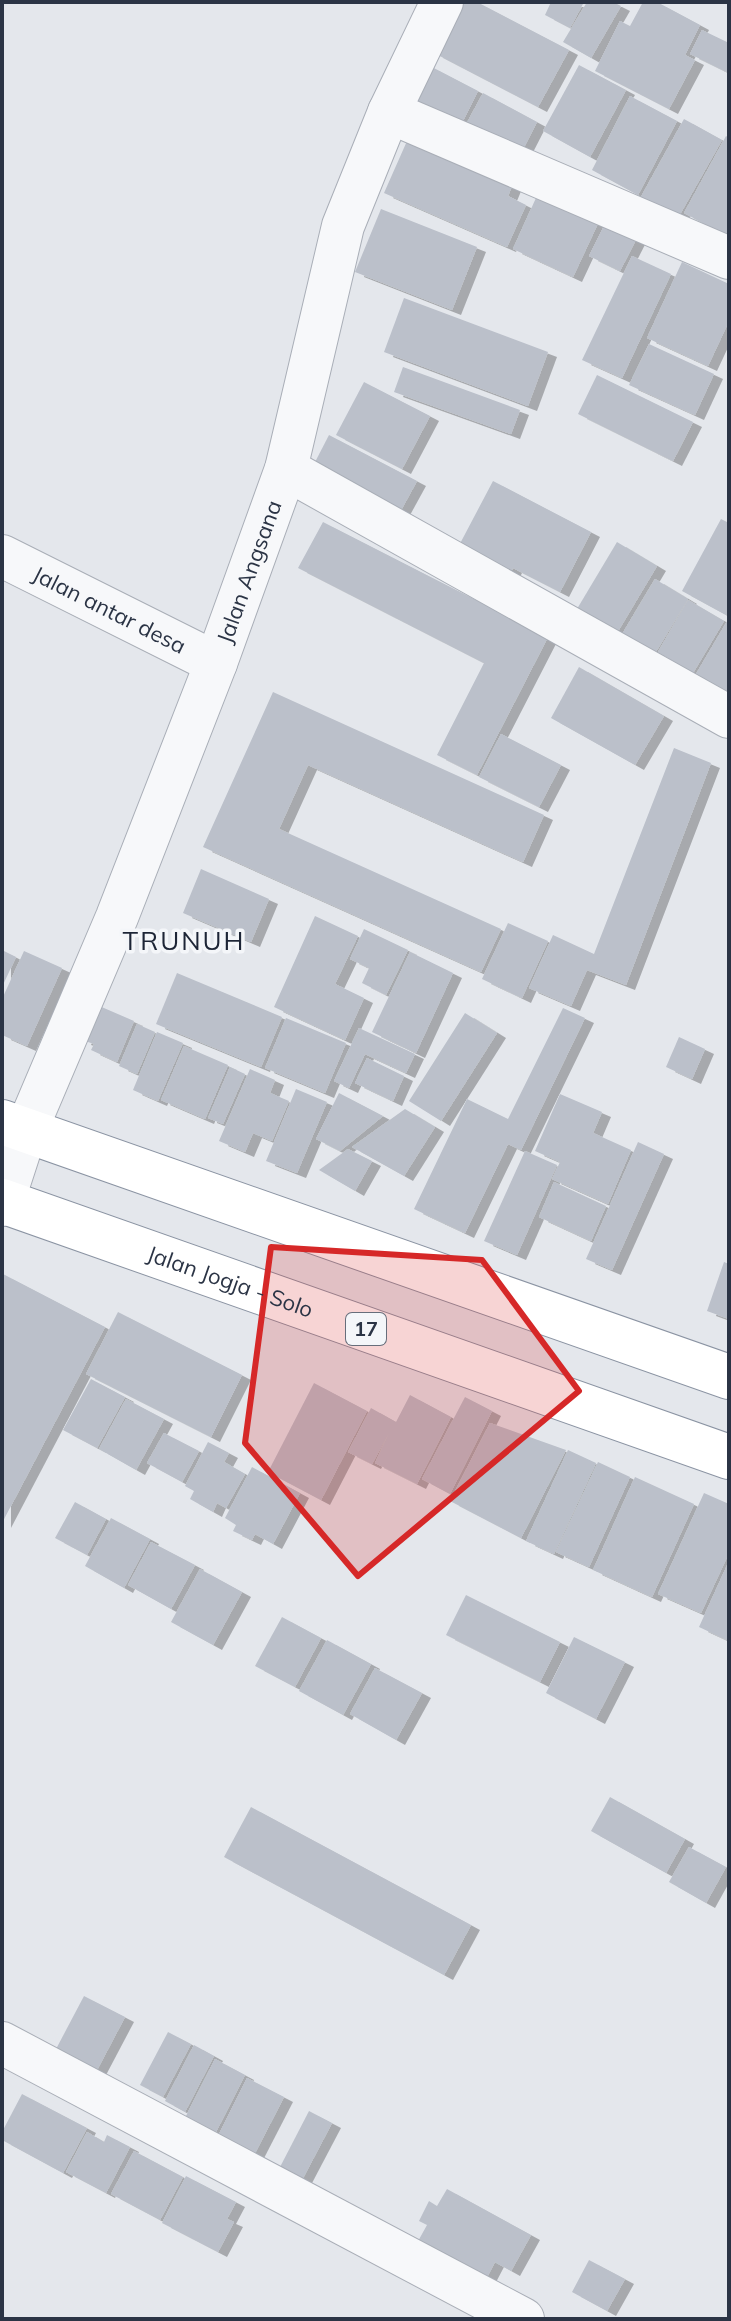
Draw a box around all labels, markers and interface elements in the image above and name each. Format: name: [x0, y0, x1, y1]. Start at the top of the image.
street label: Jalan Angsana: [210, 496, 288, 647]
street label: Jalan antar desa: [28, 560, 191, 660]
district label: TRUNUH: [123, 924, 246, 957]
street label: Jalan Jogja - Solo: [143, 1239, 317, 1324]
road number: 17: [346, 1313, 386, 1345]

